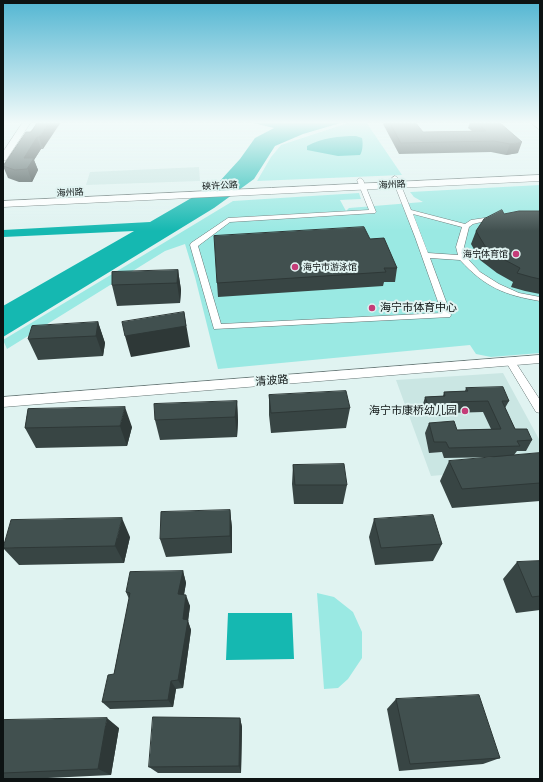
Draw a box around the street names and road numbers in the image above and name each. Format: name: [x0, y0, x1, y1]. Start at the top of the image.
street label: 海州路: [378, 179, 406, 191]
street label: 硖许公路: [202, 180, 238, 192]
street label: 海州路: [56, 187, 84, 199]
street label: 清波路: [255, 373, 289, 389]

